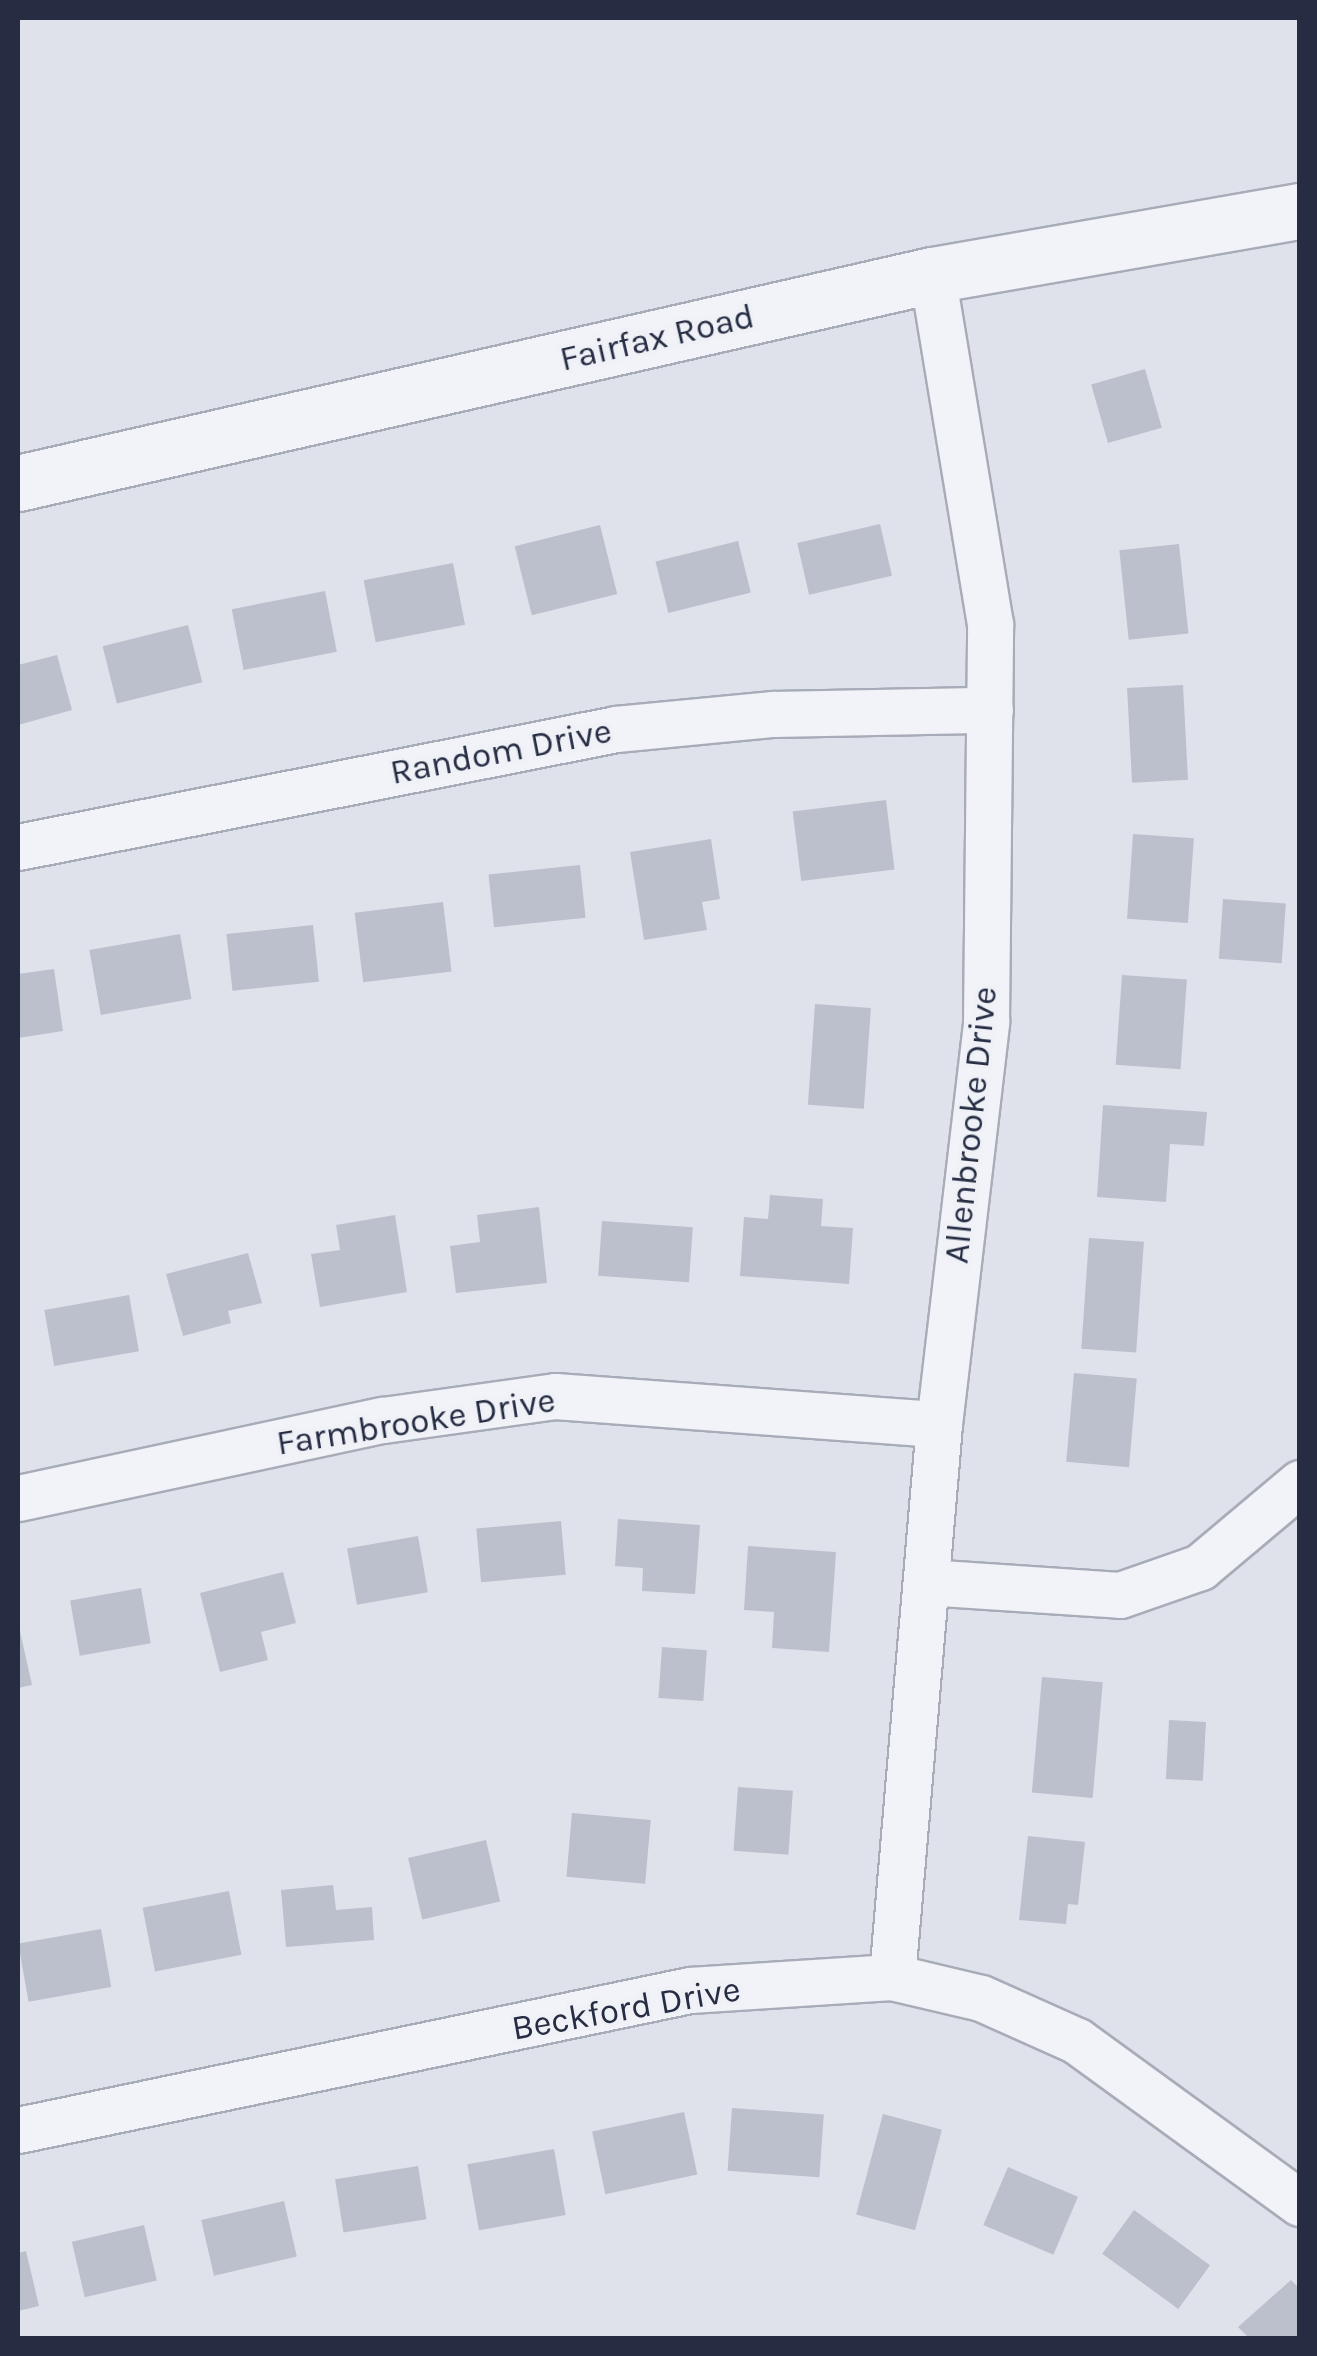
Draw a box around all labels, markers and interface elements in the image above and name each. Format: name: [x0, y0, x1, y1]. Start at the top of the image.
street label: Fairfax Road: [556, 295, 758, 381]
street label: Random Drive: [387, 710, 615, 794]
street label: Allenbrooke Drive: [936, 984, 1006, 1266]
street label: Farmbrooke Drive: [274, 1379, 558, 1465]
street label: Beckford Drive: [508, 1968, 744, 2050]

